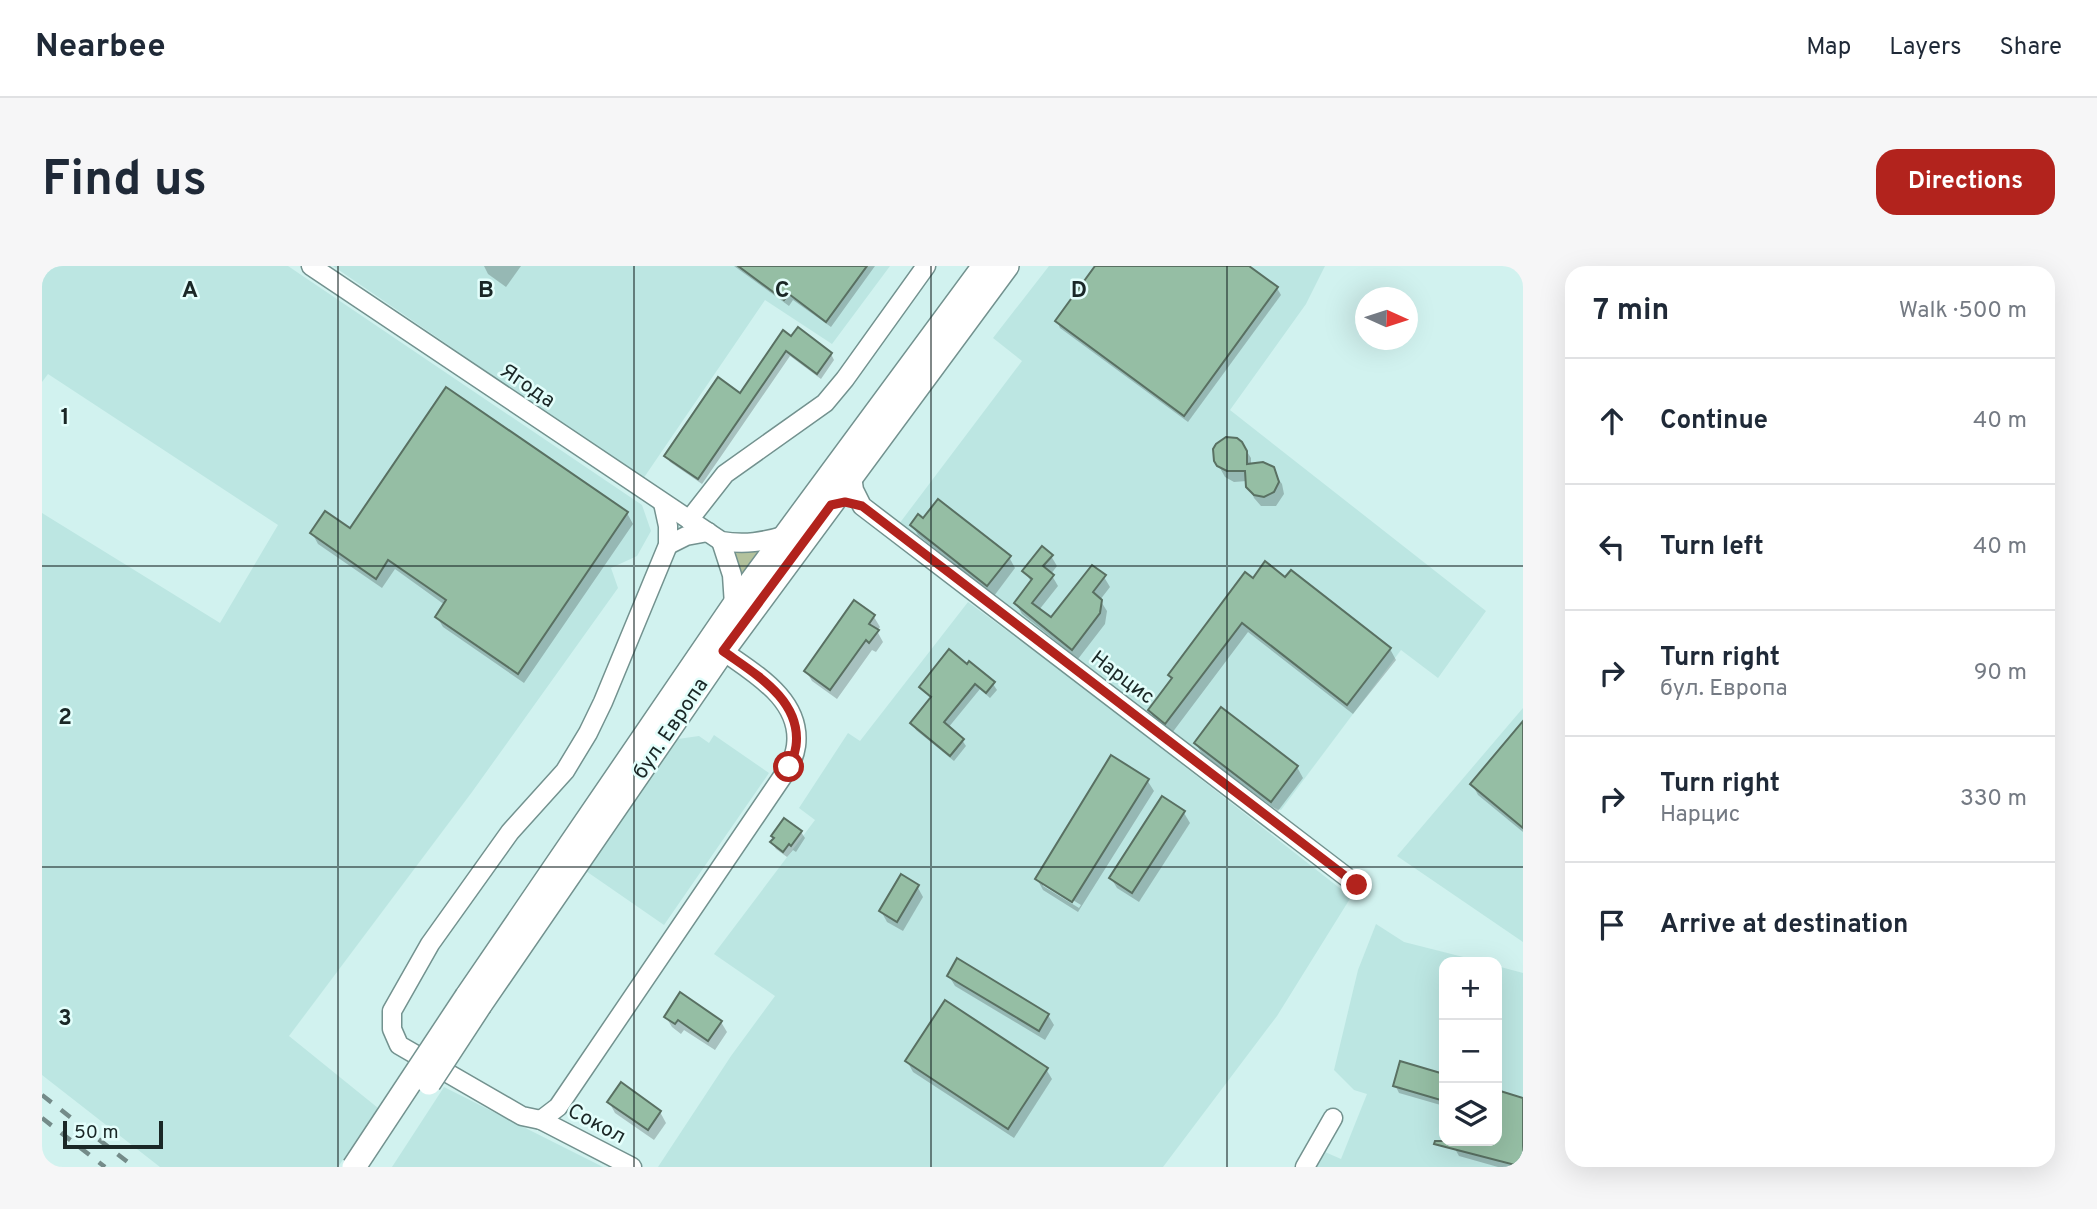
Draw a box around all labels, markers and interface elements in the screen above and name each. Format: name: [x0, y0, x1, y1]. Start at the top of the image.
text: Nearbee: [35, 27, 166, 69]
text: Map: [1806, 33, 1851, 63]
text: Layers: [1889, 33, 1961, 63]
text: Share: [1999, 33, 2062, 63]
button: Directions: [1876, 149, 2055, 215]
text: Find us: [42, 151, 207, 213]
text: A: [182, 277, 198, 306]
text: B: [478, 277, 494, 306]
text: C: [775, 277, 789, 306]
text: D: [1071, 277, 1087, 306]
north arrow: [1355, 287, 1418, 350]
text: 7 min: [1593, 293, 1669, 330]
text: Walk · 500 m: [1899, 297, 2027, 326]
street label: Ягода: [494, 358, 560, 414]
icon: ahead: [1593, 402, 1631, 440]
text: 1: [60, 404, 70, 433]
text: Continue: [1660, 405, 1768, 438]
text: 40 m: [1973, 407, 2027, 436]
icon: left: [1593, 528, 1631, 566]
text: Turn left: [1660, 531, 1764, 564]
text: 40 m: [1973, 533, 2027, 562]
text: Turn right: [1660, 642, 1780, 675]
street label: Нарцис: [1085, 645, 1160, 711]
icon: right: [1593, 654, 1631, 692]
text: 90 m: [1974, 659, 2027, 688]
street label: бул. Европа: [627, 673, 715, 785]
text: бул. Европа: [1660, 675, 1788, 704]
text: 2: [58, 704, 72, 733]
route start: [773, 751, 804, 782]
text: Turn right: [1660, 768, 1780, 801]
icon: right: [1593, 780, 1631, 818]
text: 330 m: [1960, 785, 2027, 814]
text: Нарцис: [1660, 801, 1740, 830]
route end: [1341, 869, 1372, 900]
icon: arrive: [1593, 906, 1631, 944]
text: Arrive at destination: [1660, 909, 1908, 942]
map controls: [1439, 957, 1502, 1146]
button: +: [1439, 957, 1502, 1020]
text: 3: [58, 1005, 72, 1034]
button: −: [1439, 1020, 1502, 1083]
button: layers: [1439, 1083, 1502, 1146]
street label: Сокол: [563, 1098, 630, 1151]
scale bar: [63, 1118, 163, 1150]
text: 50 m: [74, 1121, 119, 1145]

